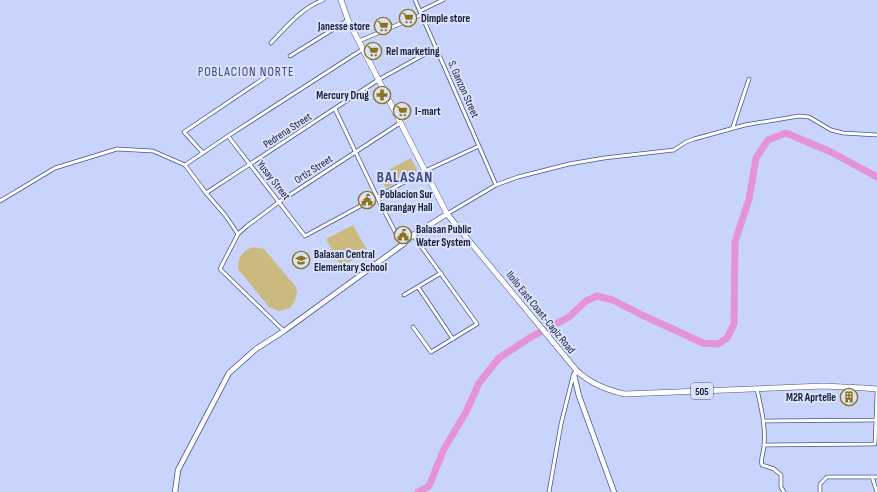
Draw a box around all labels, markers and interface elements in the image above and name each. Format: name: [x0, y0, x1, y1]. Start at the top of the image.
supermarket icon: Dimple store: [398, 8, 418, 28]
place label: Dimple store: [421, 12, 470, 25]
supermarket icon: Janesse store: [373, 16, 393, 36]
place label: Janesse store: [317, 20, 370, 33]
supermarket icon: Rel marketing: [363, 41, 383, 61]
place label: Rel marketing: [386, 45, 440, 58]
street label: S. Ganzon Street: [445, 59, 482, 120]
district label: POBLACION NORTE: [198, 64, 294, 80]
pharmacy icon: Mercury Drug: [372, 85, 392, 105]
place label: Mercury Drug: [316, 89, 369, 102]
supermarket icon: I-mart: [392, 101, 412, 121]
place label: I-mart: [415, 105, 441, 118]
street label: Pedrena Street: [261, 110, 314, 151]
street label: Ortiz Street: [292, 152, 335, 187]
street label: Yusay Street: [254, 158, 293, 203]
district label: BALASAN: [377, 168, 433, 187]
place label: Poblacion Sur Barangay Hall: [380, 188, 433, 214]
public building icon: Poblacion Sur Barangay Hall: [357, 190, 377, 210]
place label: Balasan Public Water System: [416, 223, 472, 249]
public building icon: Balasan Public Water System: [393, 225, 413, 245]
place label: Balasan Central Elementary School: [314, 248, 387, 274]
school or university icon: Balasan Central Elementary School: [291, 250, 311, 270]
street label: Iloilo East Coast-Capiz Road: [503, 268, 578, 356]
road number: 505: [691, 383, 713, 399]
building icon: M2R Aprtelle: [839, 387, 859, 407]
place label: M2R Aprtelle: [786, 391, 836, 404]

